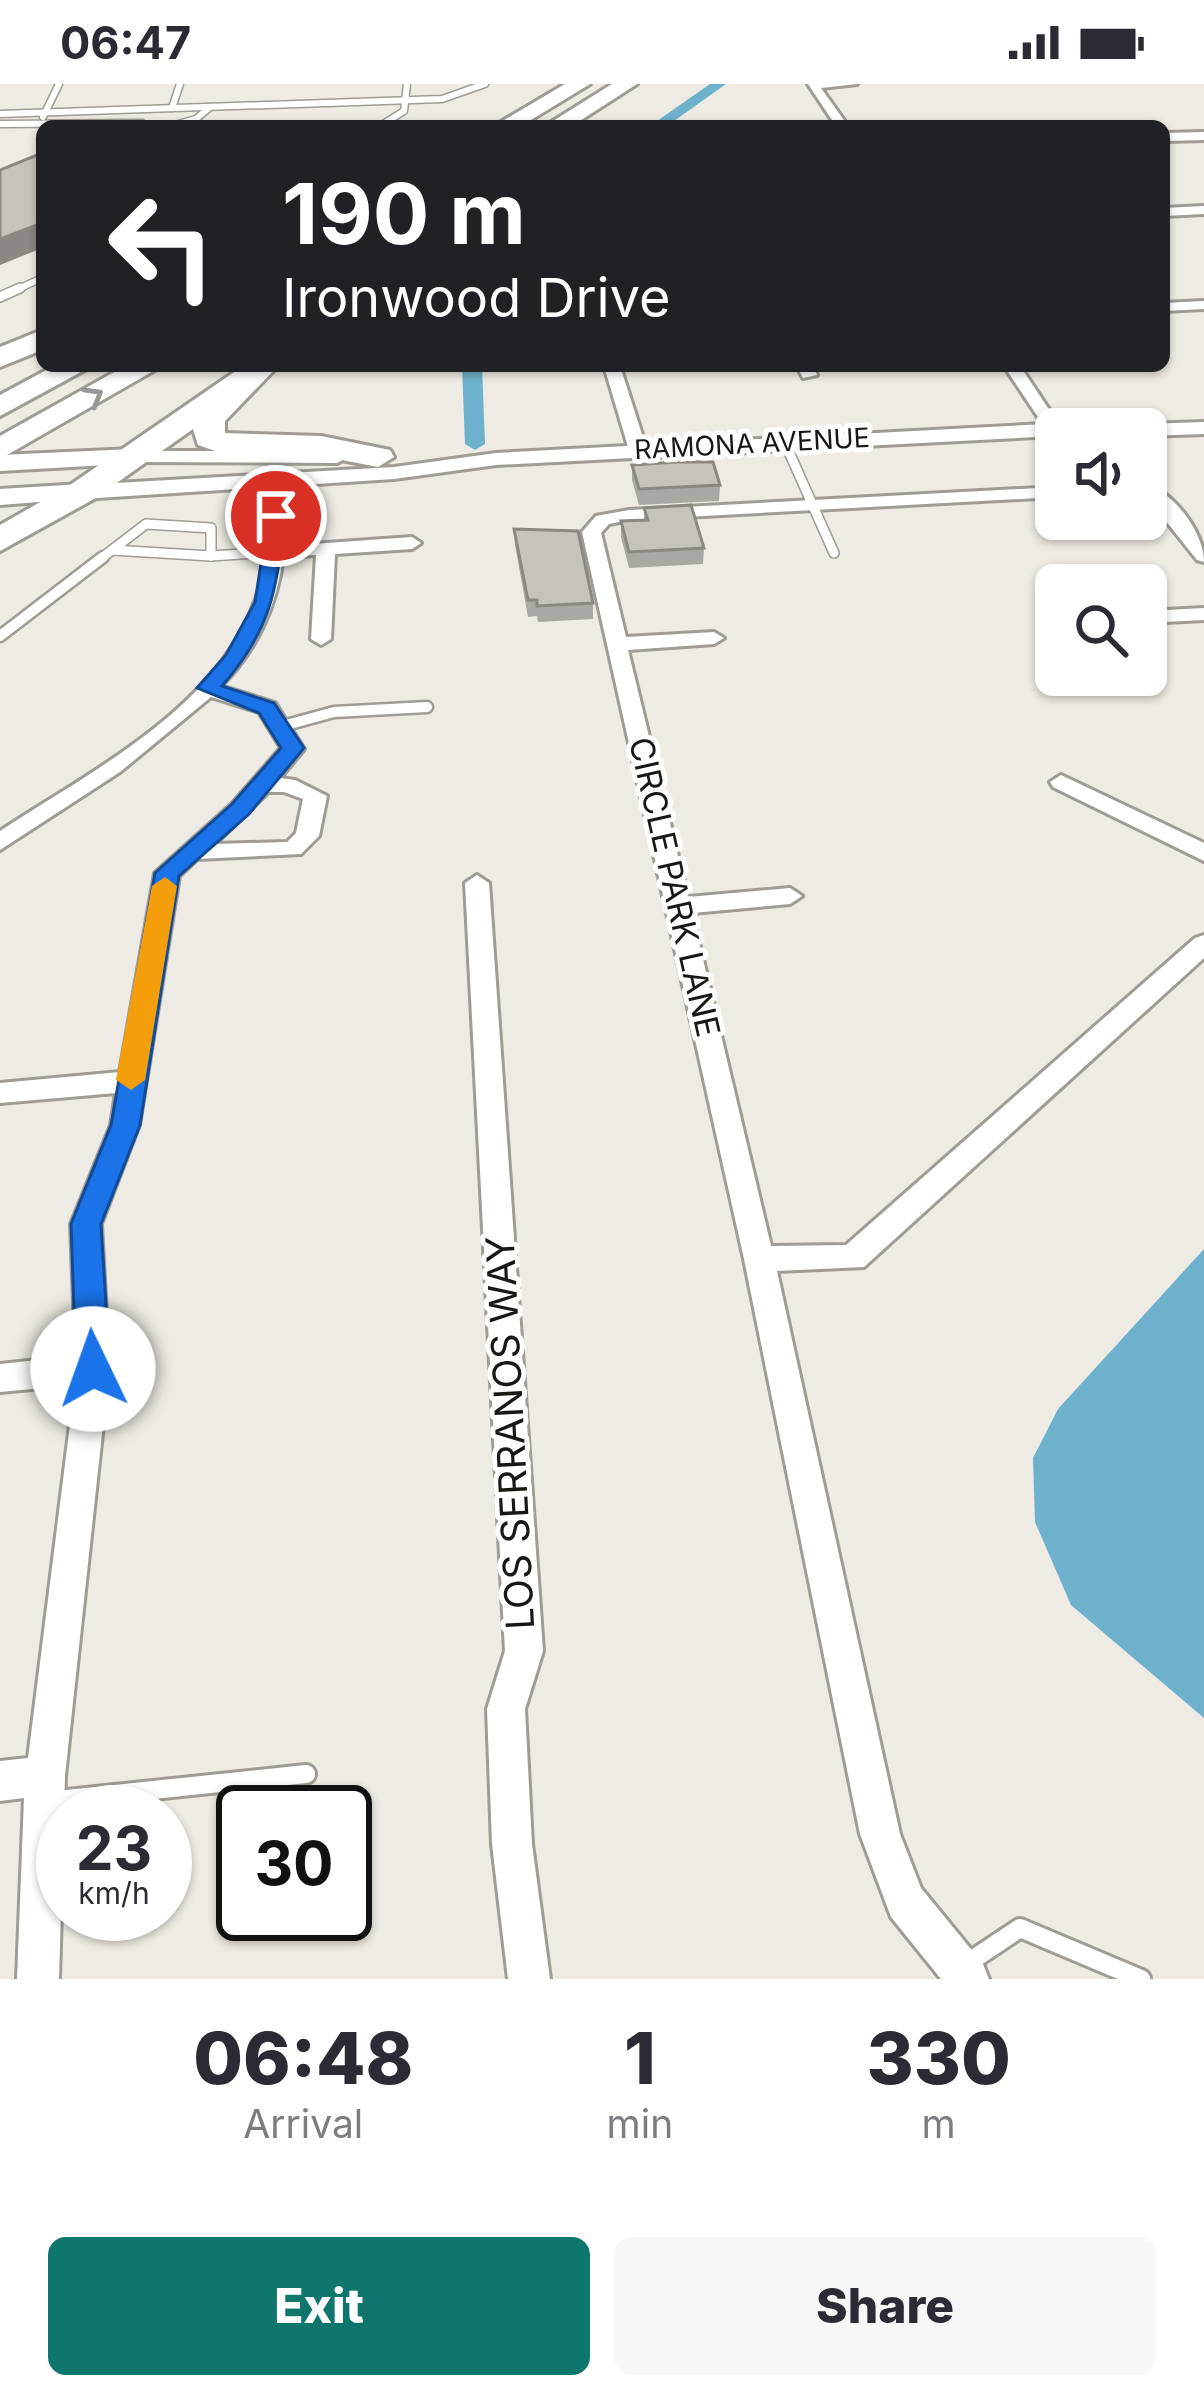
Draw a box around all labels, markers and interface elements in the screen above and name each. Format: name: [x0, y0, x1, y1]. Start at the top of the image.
text: 06:47: [60, 15, 191, 70]
text: 190 m: [282, 163, 526, 264]
icon: left: [84, 168, 240, 324]
text: Ironwood Drive: [282, 265, 670, 330]
one-way arrow: [81, 388, 103, 411]
map controls: [1035, 408, 1167, 696]
button: sound: [1035, 408, 1167, 540]
street label: RAMONA AVENUE: [633, 421, 871, 466]
pin: [225, 465, 327, 567]
icon: arrive: [243, 483, 309, 549]
button: search: [1035, 564, 1167, 696]
street label: CIRCLE PARK LANE: [621, 733, 729, 1041]
street label: LOS SERRANOS WAY: [476, 1235, 543, 1631]
position arrow: [30, 1306, 156, 1432]
speed limit sign: 30: [216, 1785, 372, 1941]
text: 23: [76, 1812, 152, 1884]
text: km/h: [78, 1875, 150, 1911]
text: 06:48: [193, 2014, 413, 2101]
text: 1: [624, 2014, 656, 2101]
text: 330: [866, 2014, 1011, 2101]
text: Arrival: [243, 2100, 363, 2147]
text: min: [607, 2100, 673, 2147]
text: m: [922, 2100, 956, 2147]
button: Exit: [48, 2237, 590, 2375]
button: Share: [614, 2237, 1156, 2375]

